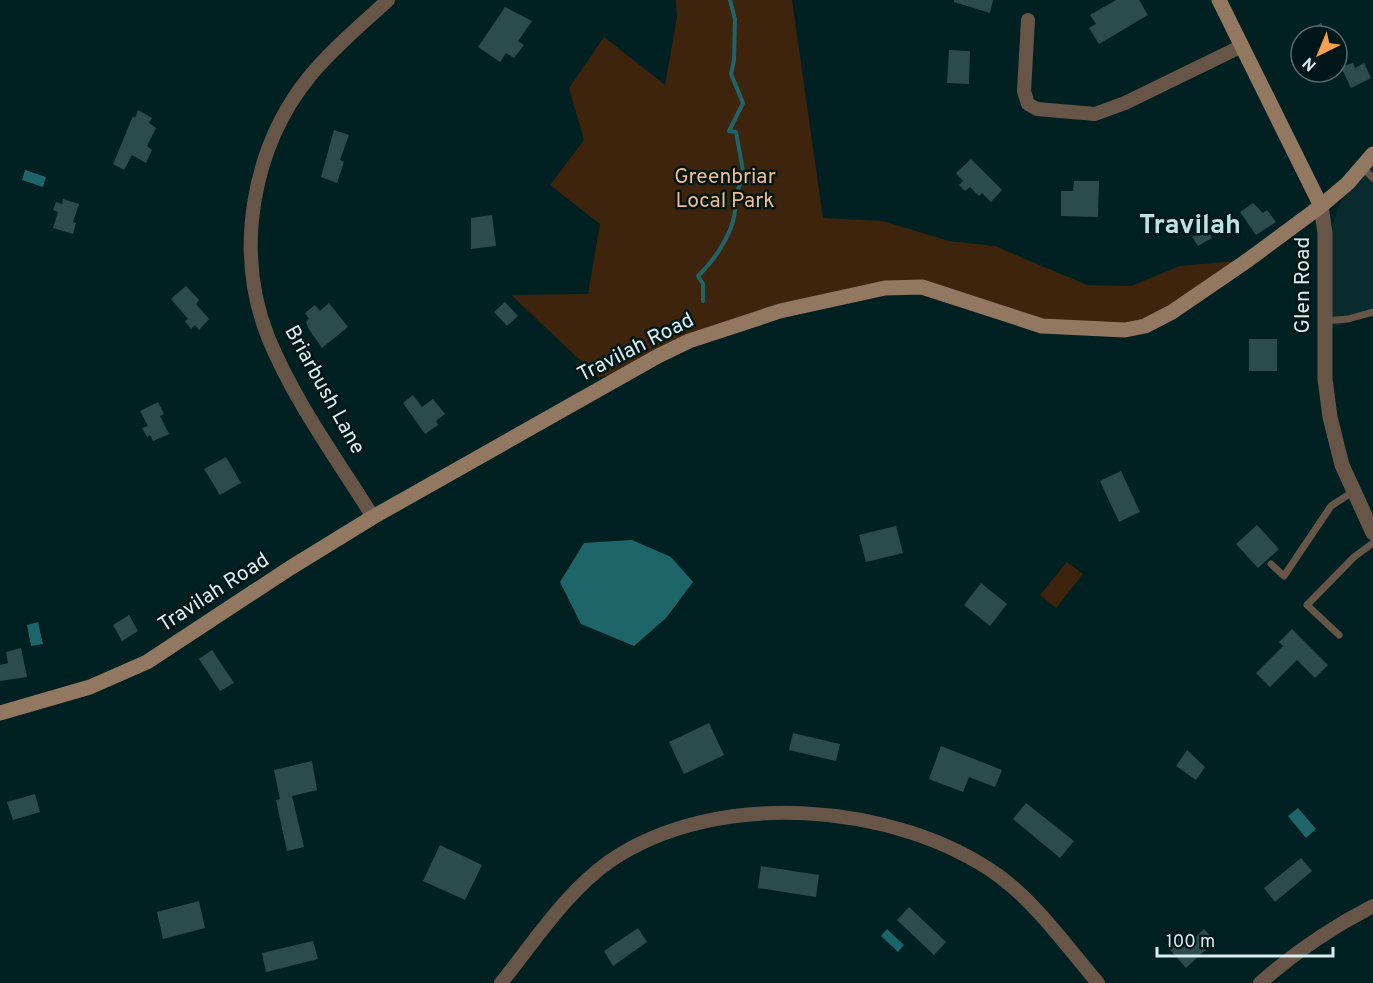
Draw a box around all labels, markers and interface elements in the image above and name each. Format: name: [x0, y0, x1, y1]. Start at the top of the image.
north arrow: [1289, 24, 1349, 84]
text: N: [1299, 52, 1321, 75]
park label: Greenbriar Local Park: [674, 164, 776, 215]
district label: Travilah: [1139, 209, 1241, 243]
street label: Glen Road: [1290, 237, 1317, 333]
street label: Travilah Road: [573, 307, 699, 389]
street label: Briarbush Lane: [277, 321, 371, 459]
street label: Travilah Road: [153, 547, 275, 639]
scale bar: [1157, 920, 1332, 958]
text: 100 m: [1166, 931, 1215, 954]

